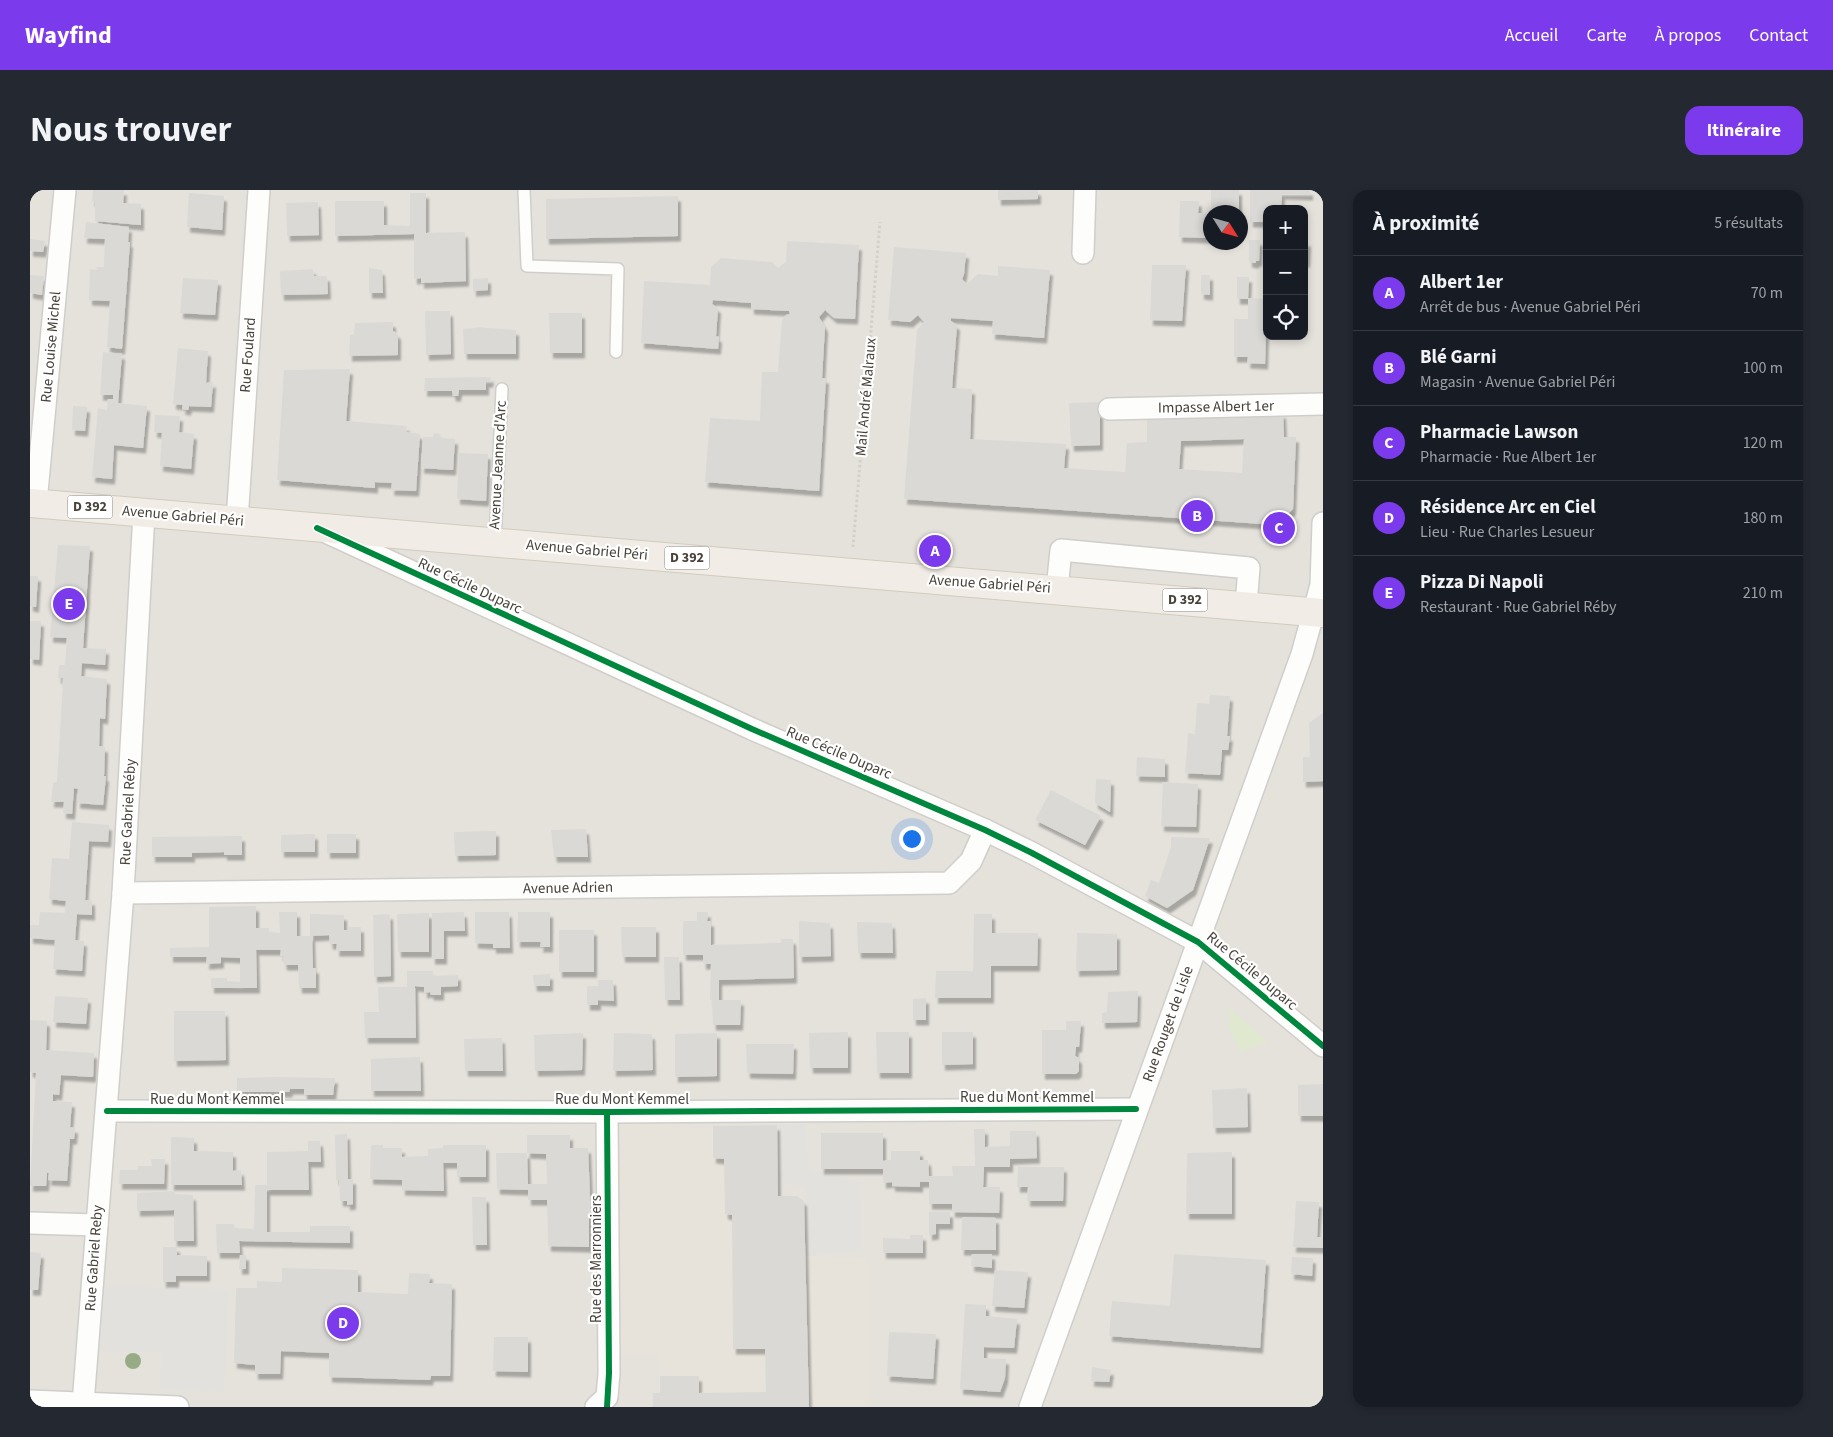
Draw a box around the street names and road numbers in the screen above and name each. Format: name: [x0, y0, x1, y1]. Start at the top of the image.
street label: Rue Louise Michel: [36, 290, 66, 404]
street label: Rue Foulard: [235, 317, 261, 393]
street label: Mail André Malraux: [850, 337, 882, 457]
street label: Impasse Albert 1er: [1158, 395, 1275, 419]
street label: Avenue Jeanne d'Arc: [484, 400, 512, 530]
road number: D 392: [68, 496, 112, 518]
street label: Avenue Gabriel Péri: [121, 500, 245, 532]
street label: Avenue Gabriel Péri: [525, 534, 649, 566]
road number: D 392: [664, 546, 710, 569]
street label: Rue Cécile Duparc: [414, 553, 526, 619]
street label: Avenue Gabriel Péri: [928, 569, 1052, 599]
road number: D 392: [1162, 588, 1208, 612]
street label: Rue Cécile Duparc: [783, 721, 895, 785]
street label: Rue Gabriel Réby: [115, 758, 141, 866]
street label: Avenue Adrien: [523, 877, 613, 899]
street label: Rue Cécile Duparc: [1202, 927, 1302, 1015]
street label: Rue Rouget de Lisle: [1137, 963, 1199, 1085]
street label: Rue du Mont Kemmel: [960, 1087, 1094, 1108]
street label: Rue du Mont Kemmel: [150, 1089, 284, 1110]
street label: Rue du Mont Kemmel: [555, 1089, 689, 1110]
street label: Rue des Marronniers: [586, 1195, 607, 1323]
street label: Rue Gabriel Reby: [80, 1204, 108, 1312]

